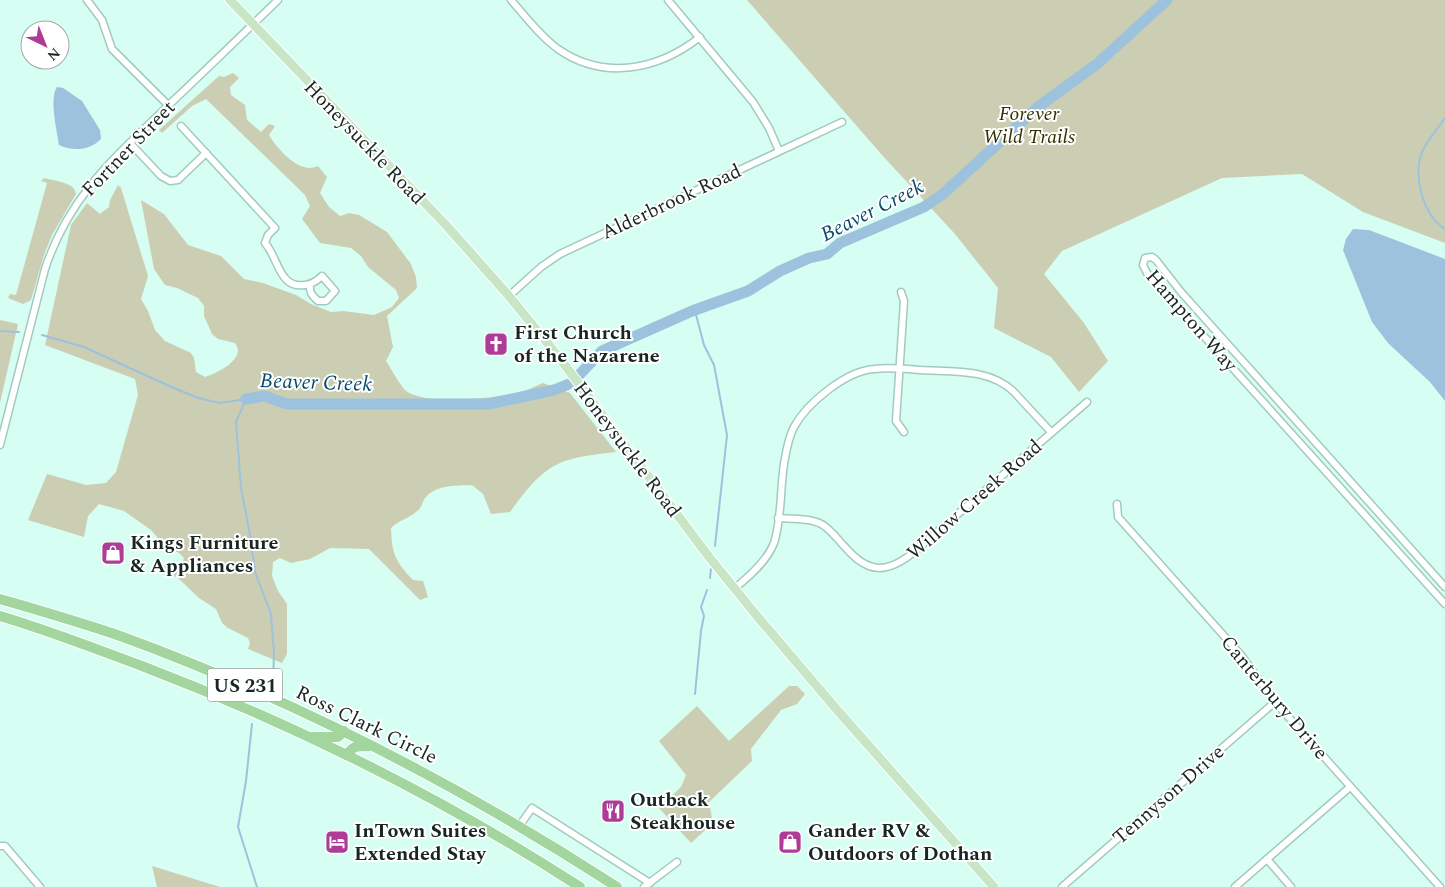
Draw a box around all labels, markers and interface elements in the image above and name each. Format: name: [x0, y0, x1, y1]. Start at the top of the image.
north arrow: [20, 20, 70, 70]
text: N: [42, 43, 65, 66]
street label: Honeysuckle Road: [297, 73, 432, 212]
street label: Fortner Street: [75, 94, 183, 204]
park label: Forever Wild Trails: [983, 99, 1075, 152]
street label: Alderbrook Road: [596, 156, 746, 248]
water label: Beaver Creek: [815, 171, 930, 251]
street label: Hampton Way: [1138, 263, 1245, 380]
place label: First Church of the Nazarene: [514, 318, 660, 371]
church icon: First Church of the Nazarene: [483, 331, 509, 357]
water label: Beaver Creek: [259, 365, 373, 401]
street label: Honeysuckle Road: [566, 375, 689, 524]
street label: Willow Creek Road: [900, 432, 1049, 567]
place label: Kings Furniture & Appliances: [130, 528, 279, 581]
shop icon: Kings Furniture & Appliances: [100, 540, 126, 566]
street label: Canterbury Drive: [1213, 629, 1335, 766]
road number: US 231: [208, 668, 282, 702]
street label: Ross Clark Circle: [291, 678, 442, 772]
street label: Tennyson Drive: [1106, 738, 1231, 852]
place label: Outback Steakhouse: [630, 785, 735, 838]
restaurant icon: Outback Steakhouse: [600, 798, 626, 824]
place label: InTown Suites Extended Stay: [354, 816, 487, 869]
place label: Gander RV & Outdoors of Dothan: [808, 816, 992, 869]
hotel icon: InTown Suites Extended Stay: [324, 829, 350, 855]
shop icon: Gander RV & Outdoors of Dothan: [777, 829, 803, 855]

